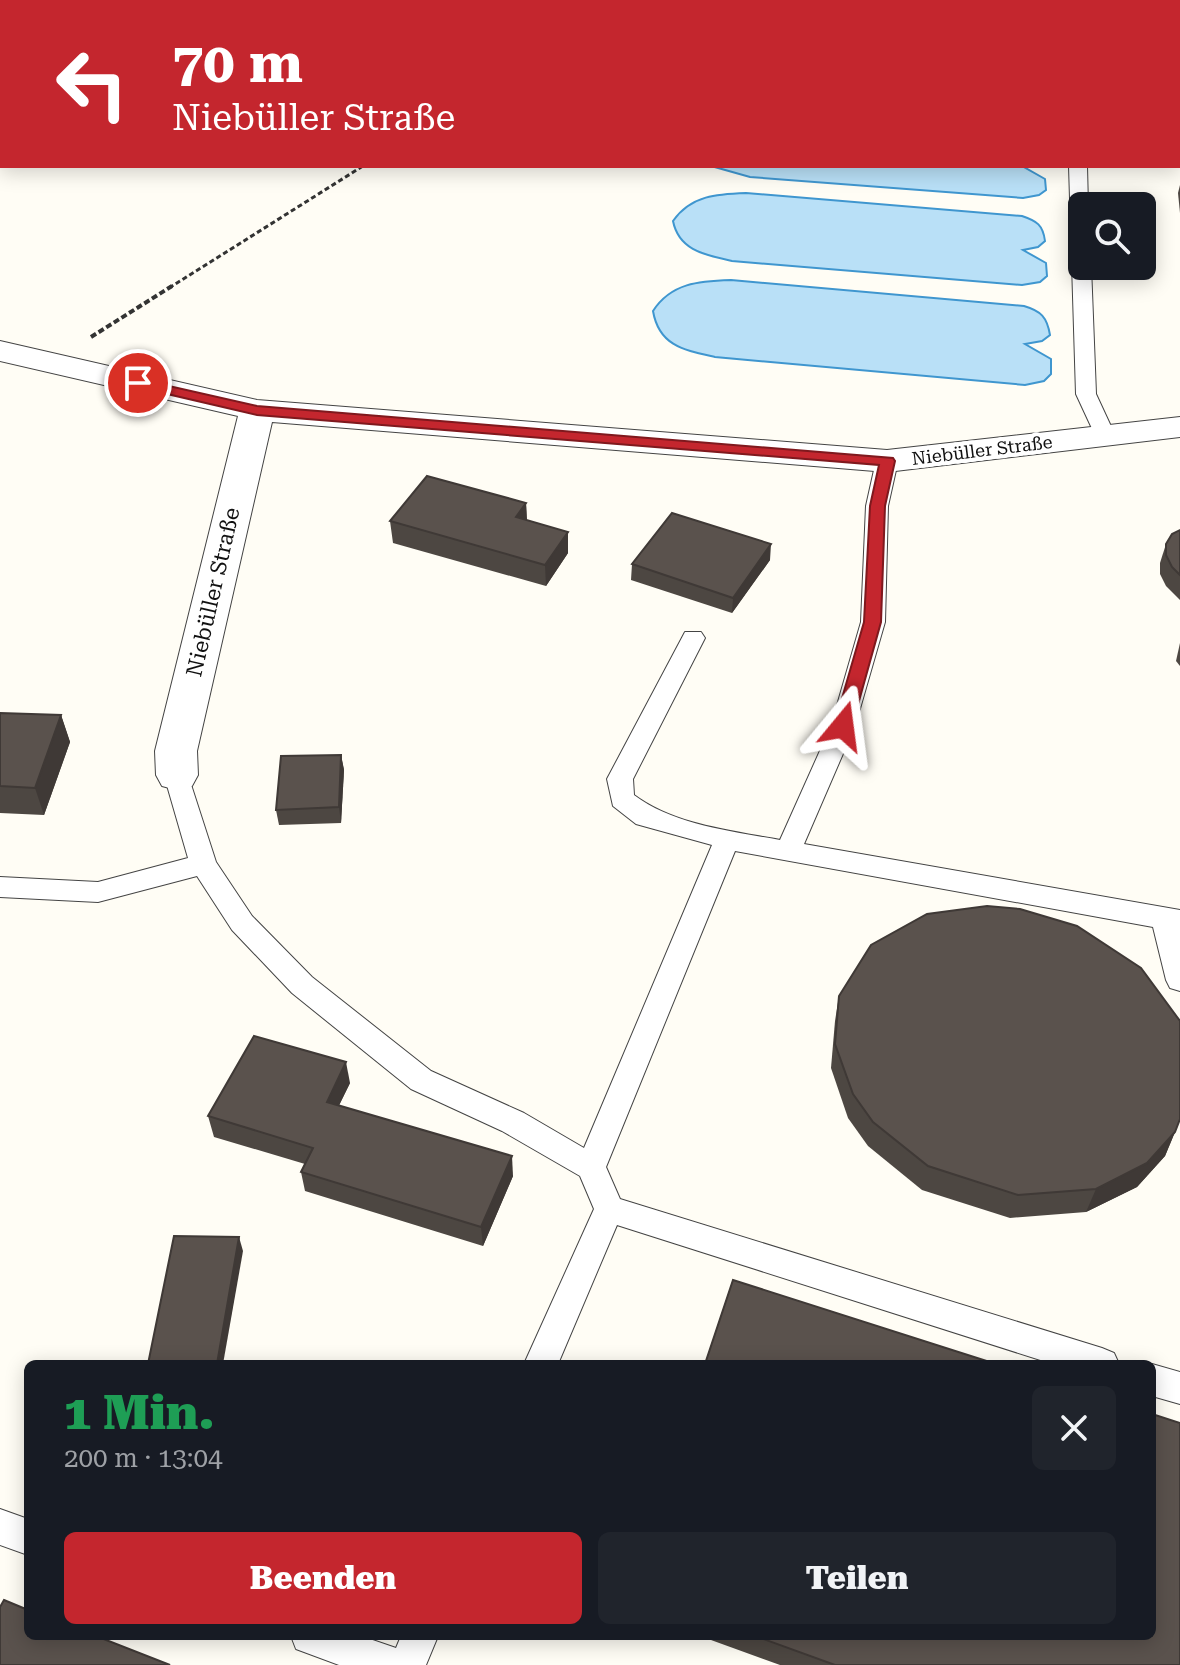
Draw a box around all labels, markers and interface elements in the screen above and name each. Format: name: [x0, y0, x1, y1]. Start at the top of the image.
text: 70 m: [172, 30, 303, 96]
icon: left: [40, 32, 144, 136]
text: Niebüller Straße: [172, 97, 455, 139]
map controls: [1068, 192, 1156, 280]
button: search: [1068, 192, 1156, 280]
pin: [104, 349, 172, 417]
icon: arrive: [116, 361, 160, 405]
street label: Niebüller Straße: [910, 431, 1054, 469]
street label: Niebüller Straße: [181, 505, 245, 679]
position arrow: [801, 684, 885, 768]
text: 1 Min.: [64, 1385, 214, 1441]
button: close: [1032, 1386, 1116, 1470]
text: 200 m · 13:04: [64, 1443, 223, 1473]
button: Beenden: [64, 1532, 582, 1624]
button: Teilen: [598, 1532, 1116, 1624]

